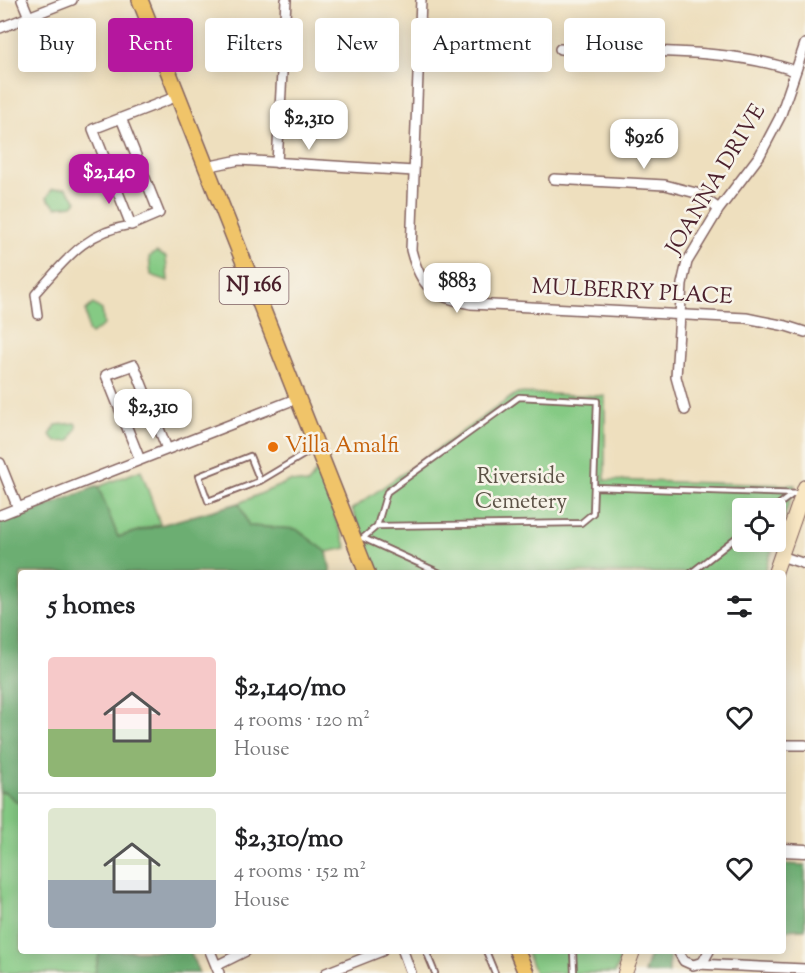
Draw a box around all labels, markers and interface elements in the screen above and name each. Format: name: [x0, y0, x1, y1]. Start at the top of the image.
chip: Buy: [18, 18, 96, 72]
chip: Rent: [108, 18, 193, 72]
chip: Filters: [205, 18, 303, 72]
chip: New: [315, 18, 399, 72]
chip: Apartment: [411, 18, 552, 72]
chip: House: [564, 18, 665, 72]
street label: JOANNA DRIVE: [659, 99, 775, 262]
pin: $2,310: [260, 100, 358, 151]
text: $2,310: [284, 105, 334, 134]
pin: $926: [608, 119, 680, 170]
text: $926: [624, 124, 664, 153]
pin: $2,140: [60, 154, 158, 205]
text: $2,140: [83, 159, 135, 188]
pin: $883: [421, 263, 493, 314]
road number: NJ 166: [220, 268, 288, 304]
text: $883: [438, 268, 476, 297]
street label: MULBERRY PLACE: [531, 272, 733, 314]
pin: $2,310: [104, 389, 202, 440]
text: $2,310: [128, 394, 178, 423]
place label: Villa Amalfi: [285, 431, 399, 463]
marker: Villa Amalfi: [266, 440, 280, 454]
park label: Riverside Cemetery: [475, 462, 567, 519]
map controls: [732, 498, 786, 552]
button: locate: [732, 498, 786, 552]
text: 5 homes: [48, 588, 135, 625]
icon: filters: [723, 590, 756, 623]
text: $2,140/mo: [234, 670, 346, 707]
icon: home: [96, 681, 168, 753]
icon: heart: [723, 701, 756, 734]
text: 4 rooms · 120 m²: [234, 707, 370, 736]
text: House: [234, 736, 289, 765]
text: $2,310/mo: [234, 821, 343, 858]
icon: home: [96, 832, 168, 904]
icon: heart: [723, 852, 756, 885]
text: 4 rooms · 152 m²: [234, 858, 366, 887]
text: House: [234, 887, 289, 916]

